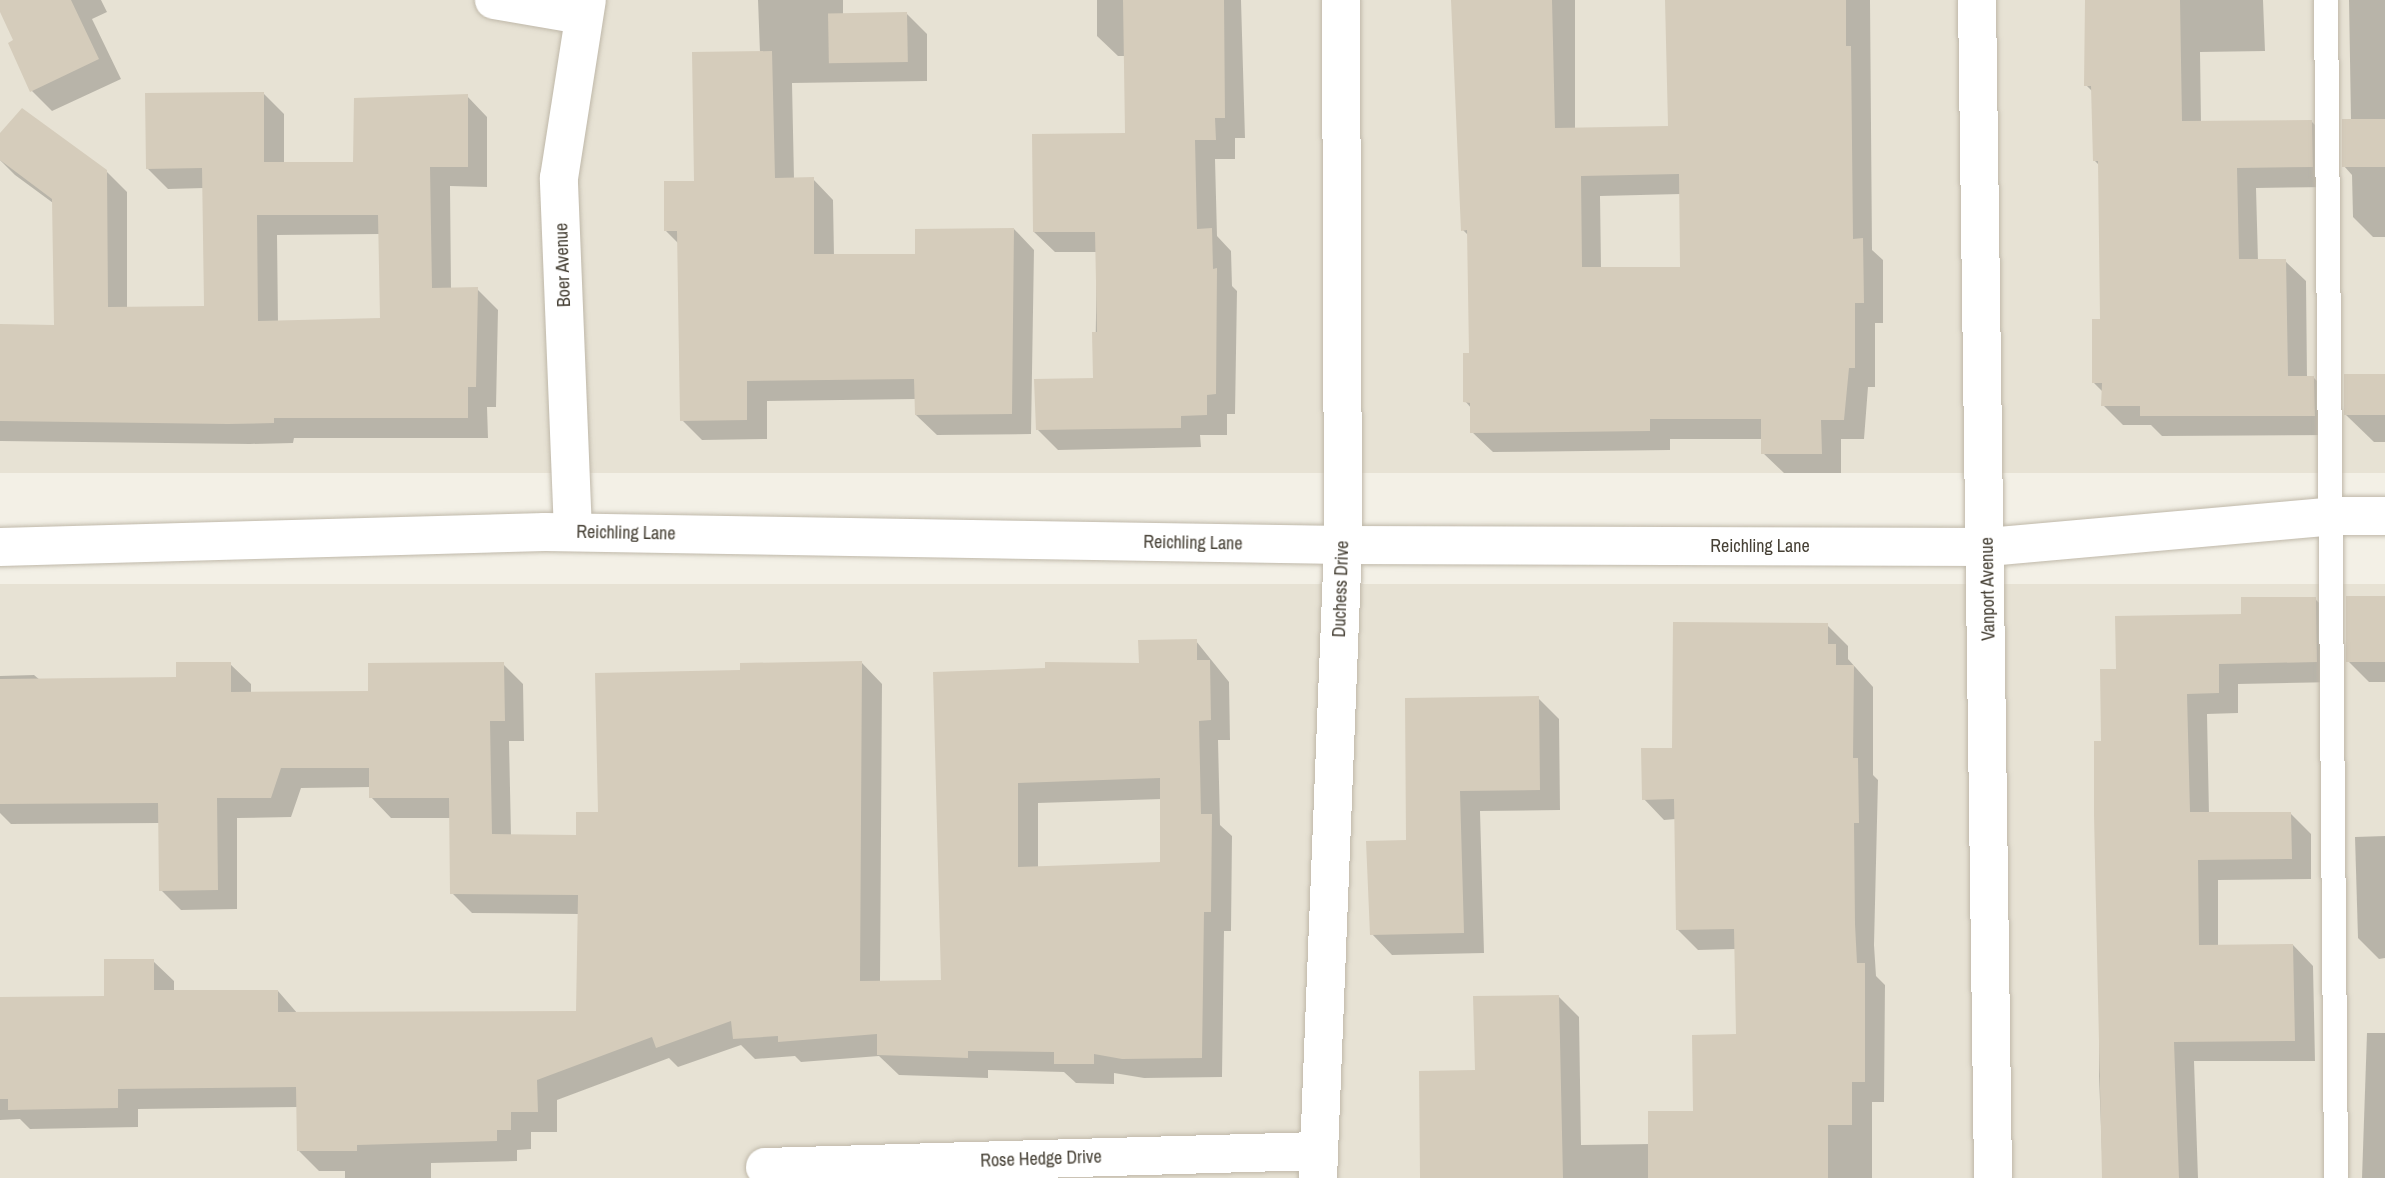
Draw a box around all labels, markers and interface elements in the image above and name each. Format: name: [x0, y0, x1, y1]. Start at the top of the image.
street label: Boer Avenue: [551, 222, 575, 308]
street label: Reichling Lane: [576, 521, 676, 545]
street label: Reichling Lane: [1143, 531, 1243, 555]
street label: Reichling Lane: [1710, 535, 1810, 557]
street label: Vanport Avenue: [1976, 537, 2000, 641]
street label: Duchess Drive: [1329, 540, 1353, 638]
street label: Rose Hedge Drive: [980, 1146, 1102, 1172]

